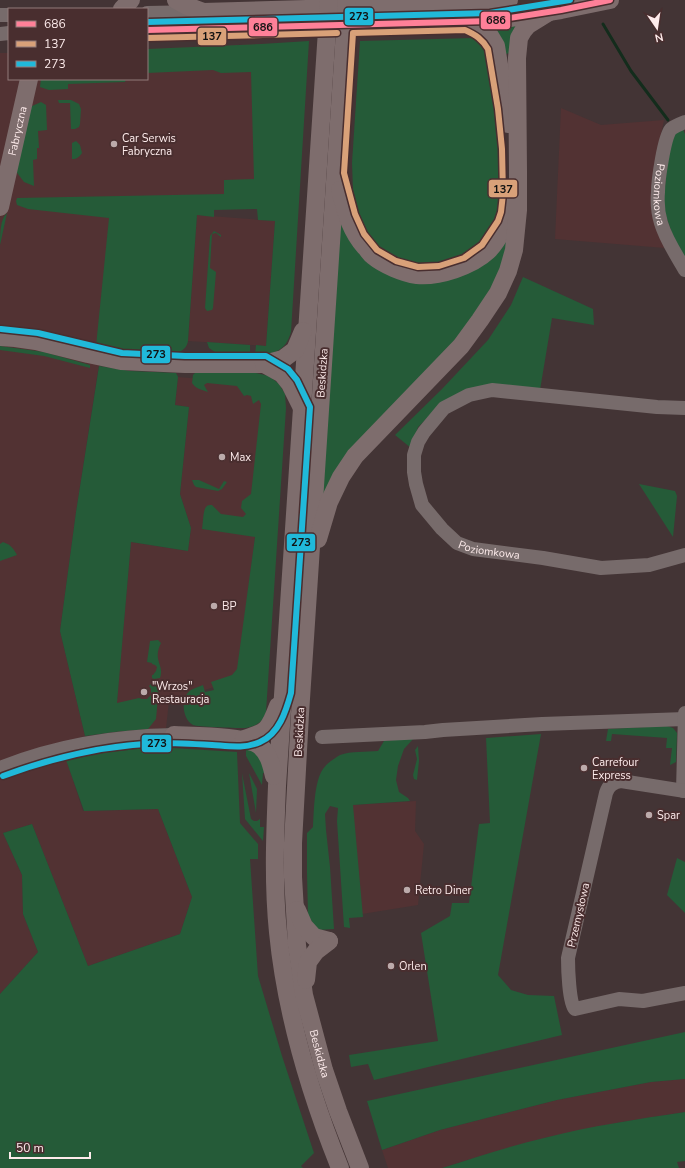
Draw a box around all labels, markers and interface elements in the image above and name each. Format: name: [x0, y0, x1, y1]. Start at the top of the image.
line badge: 273: [344, 7, 374, 26]
legend: [8, 8, 148, 80]
north arrow: [637, 8, 677, 48]
text: 273: [349, 9, 369, 24]
line badge: 686: [480, 11, 511, 30]
text: 686: [486, 13, 506, 28]
text: 686: [44, 16, 66, 32]
line badge: 686: [248, 17, 278, 37]
text: 686: [253, 20, 273, 35]
line badge: 137: [197, 27, 227, 46]
text: 137: [202, 29, 222, 44]
text: N: [653, 29, 665, 45]
text: 137: [44, 36, 66, 52]
text: 273: [44, 56, 66, 72]
street label: Fabryczna: [5, 105, 31, 157]
place label: Car Serwis Fabryczna: [122, 131, 176, 159]
marker: Car Serwis Fabryczna: [109, 139, 119, 149]
street label: Poziomkowa: [650, 162, 668, 228]
line badge: 137: [488, 179, 518, 198]
text: 137: [493, 182, 513, 197]
line badge: 273: [141, 345, 171, 364]
text: 273: [146, 347, 166, 362]
street label: Beskidzka: [313, 348, 332, 398]
place label: Max: [230, 450, 251, 465]
marker: Max: [217, 452, 227, 462]
line badge: 273: [286, 533, 316, 552]
text: 273: [291, 535, 311, 550]
street label: Poziomkowa: [456, 537, 521, 563]
place label: BP: [222, 599, 236, 614]
marker: BP: [209, 601, 219, 611]
place label: "Wrzos" Restauracja: [152, 679, 210, 707]
marker: "Wrzos" Restauracja: [139, 687, 149, 697]
street label: Beskidzka: [291, 707, 308, 757]
line badge: 273: [141, 734, 172, 753]
text: 273: [147, 736, 167, 751]
place label: Carrefour Express: [592, 755, 639, 783]
marker: Carrefour Express: [579, 763, 589, 773]
place label: Spar: [657, 808, 680, 823]
marker: Spar: [644, 810, 654, 820]
street label: Przemysłowa: [564, 881, 593, 949]
place label: Retro Diner: [415, 883, 472, 898]
marker: Retro Diner: [402, 885, 412, 895]
place label: Orlen: [399, 959, 427, 974]
marker: Orlen: [386, 961, 396, 971]
street label: Beskidzka: [306, 1028, 333, 1080]
scale bar: [10, 1134, 90, 1160]
text: 50 m: [16, 1140, 44, 1156]

